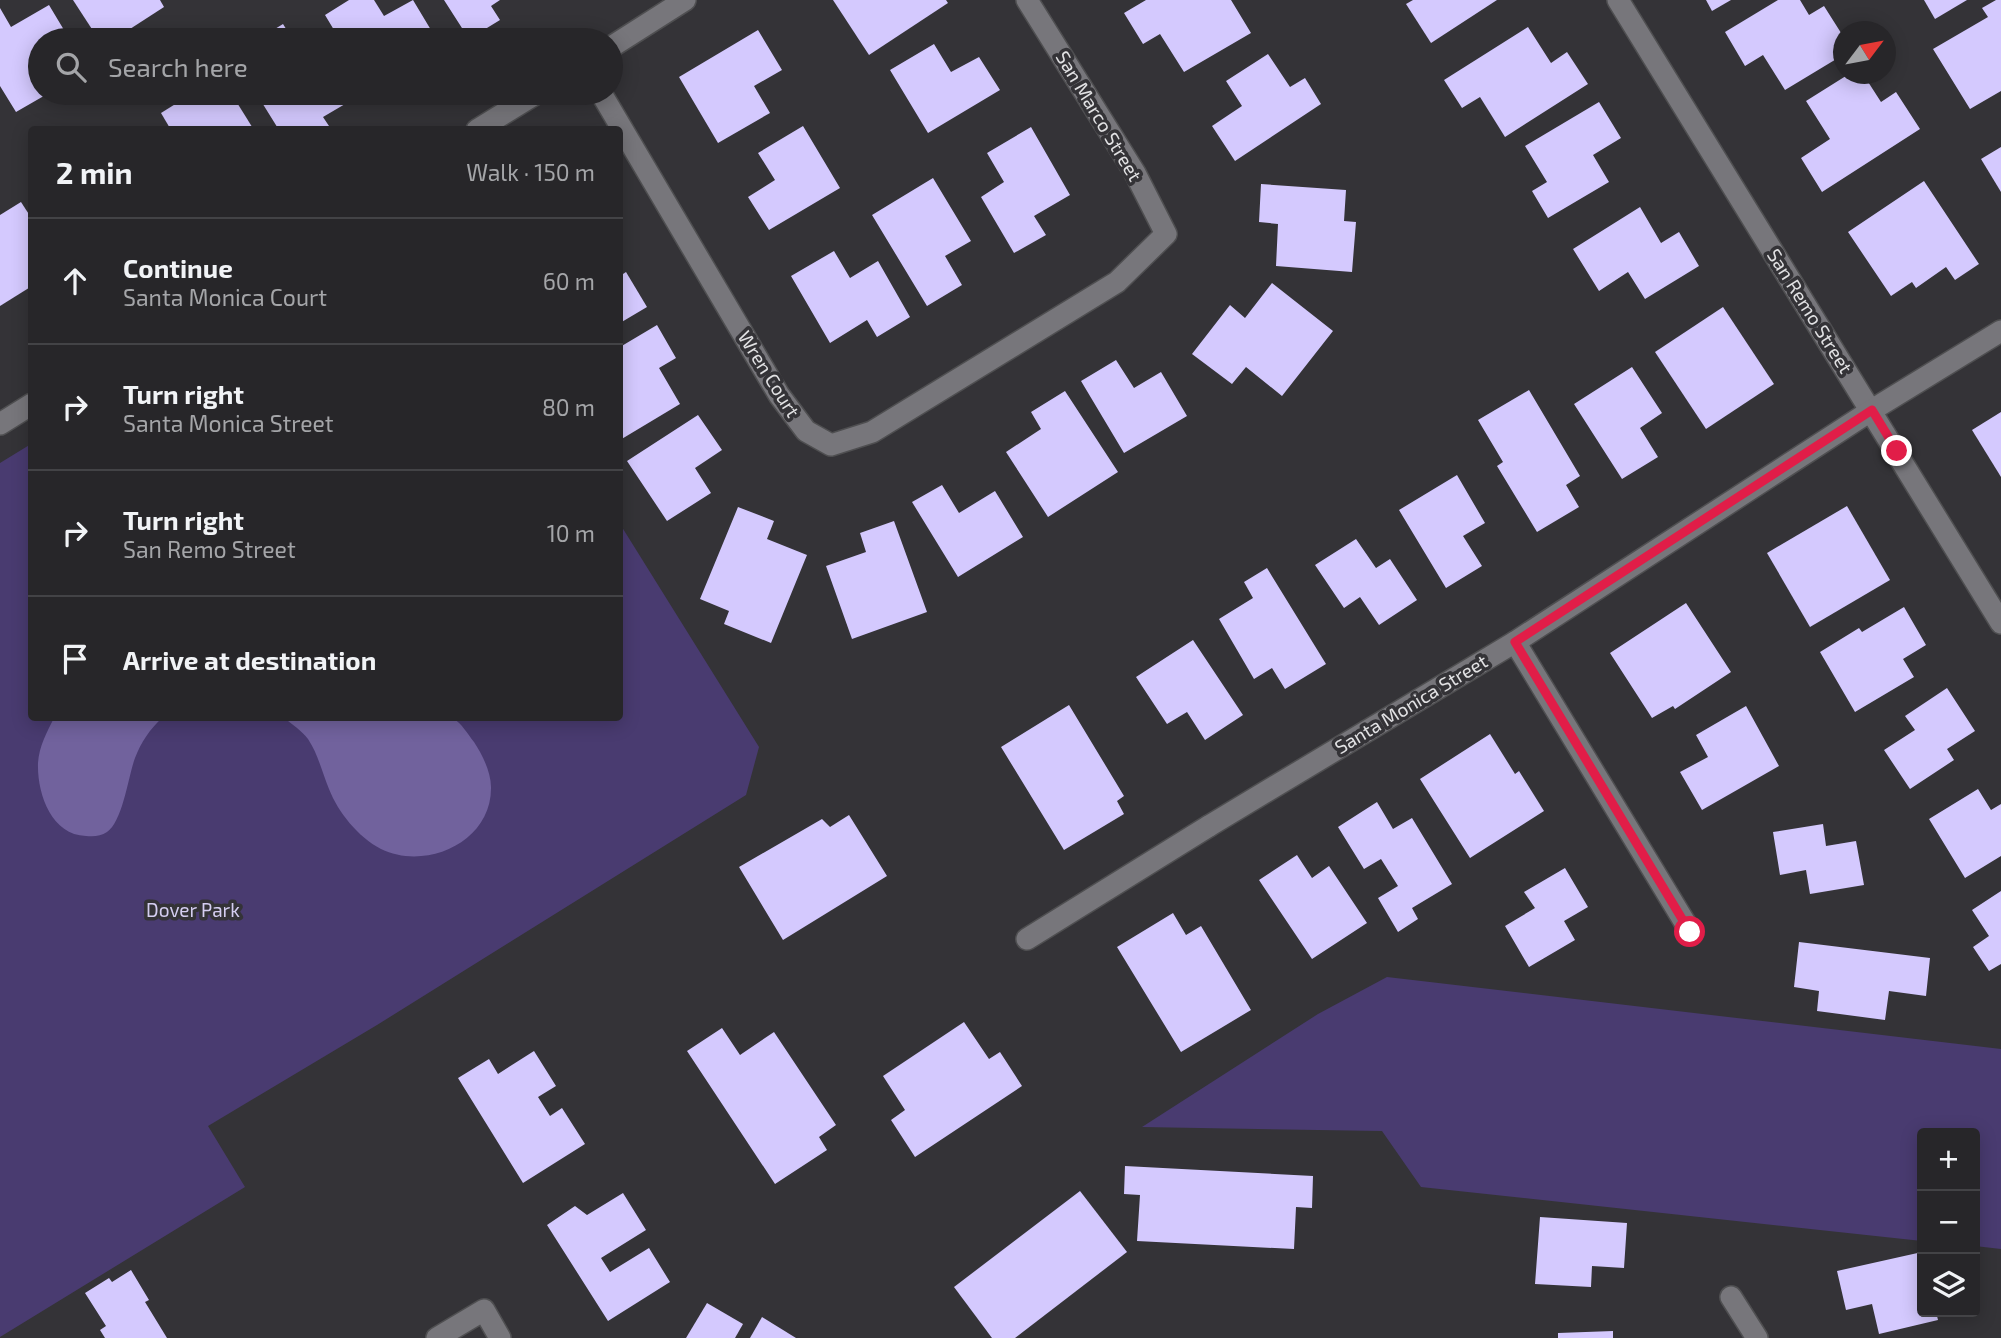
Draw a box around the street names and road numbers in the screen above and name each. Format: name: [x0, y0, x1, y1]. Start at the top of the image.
street label: San Marco Street: [1052, 46, 1147, 185]
street label: San Remo Street: [1763, 244, 1858, 377]
street label: Wren Court: [734, 326, 805, 421]
street label: Santa Monica Street: [1330, 649, 1491, 758]

